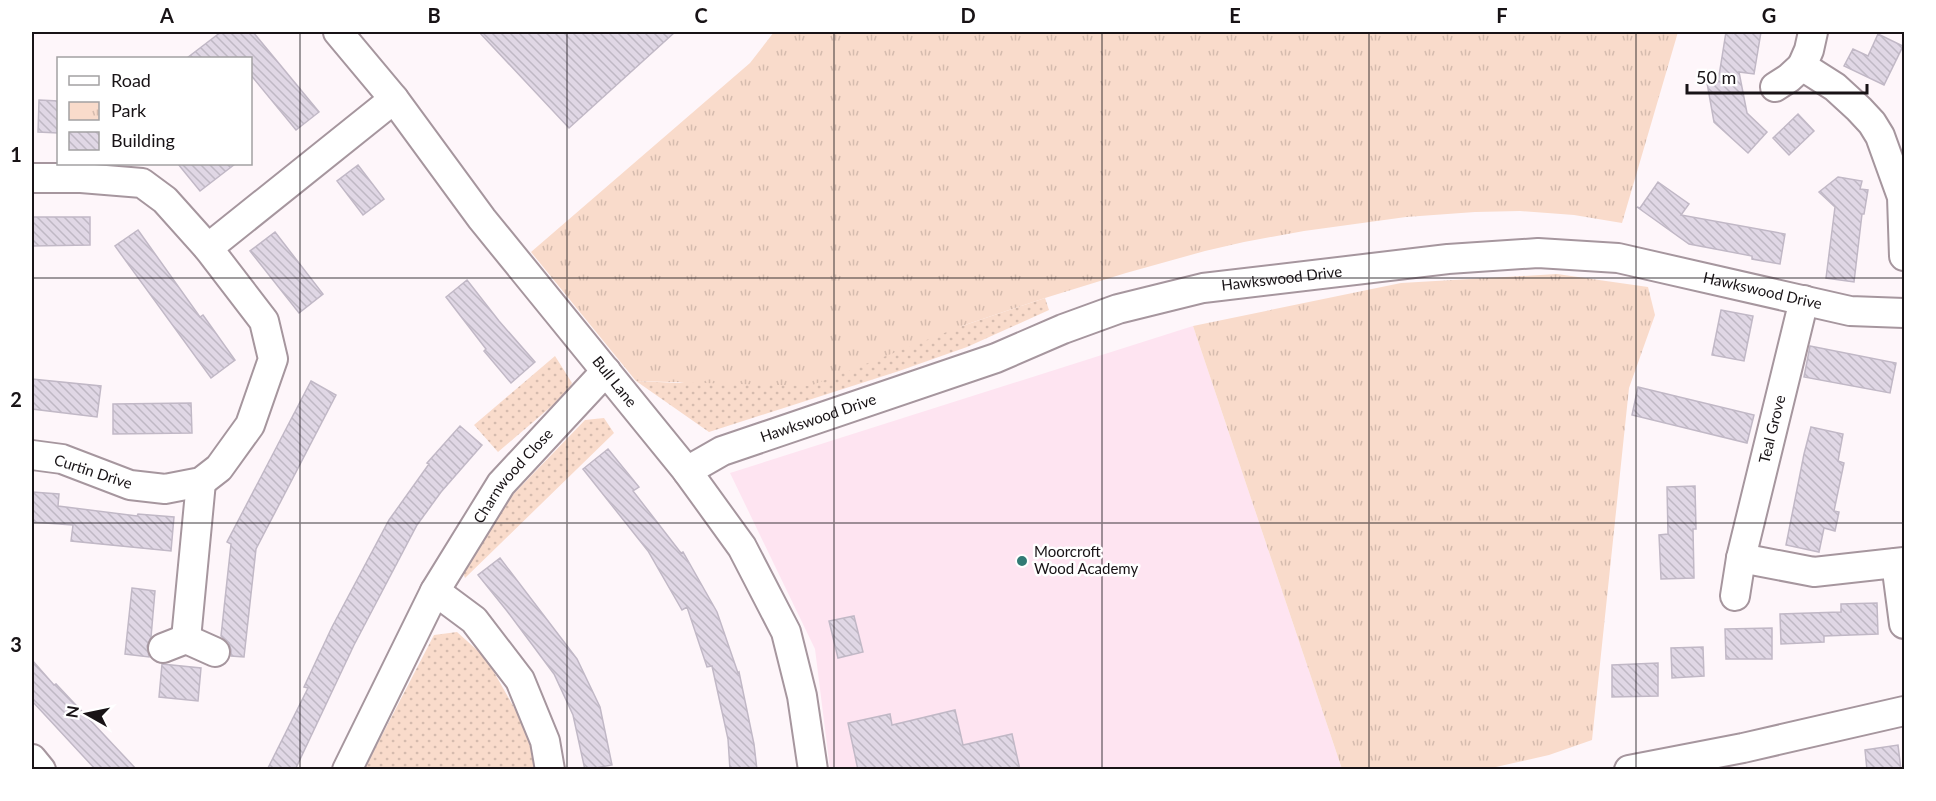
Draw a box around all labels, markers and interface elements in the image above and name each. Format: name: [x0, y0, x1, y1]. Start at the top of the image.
text: A: [159, 3, 174, 27]
text: B: [427, 3, 441, 27]
text: C: [694, 3, 708, 27]
text: D: [960, 3, 976, 27]
text: E: [1229, 3, 1241, 27]
text: F: [1496, 3, 1508, 27]
text: G: [1762, 3, 1776, 27]
legend: [57, 57, 252, 165]
scale bar: [1687, 57, 1867, 95]
text: 50 m: [1696, 66, 1736, 88]
text: Road: [111, 69, 151, 91]
text: Park: [111, 99, 147, 121]
text: Building: [111, 129, 175, 151]
text: 1: [10, 142, 22, 166]
street label: Hawkswood Drive: [1220, 262, 1343, 294]
street label: Hawkswood Drive: [1702, 268, 1824, 312]
street label: Bull Lane: [589, 352, 641, 410]
text: 2: [10, 387, 22, 411]
street label: Hawkswood Drive: [758, 389, 878, 445]
street label: Teal Grove: [1754, 393, 1788, 465]
street label: Charnwood Close: [469, 424, 556, 526]
street label: Curtin Drive: [52, 450, 135, 492]
place label: Moorcroft Wood Academy: [1034, 542, 1138, 577]
marker: Moorcroft Wood Academy: [1015, 554, 1029, 568]
text: 3: [10, 632, 22, 656]
north arrow: [57, 684, 117, 744]
text: N: [61, 704, 82, 719]

